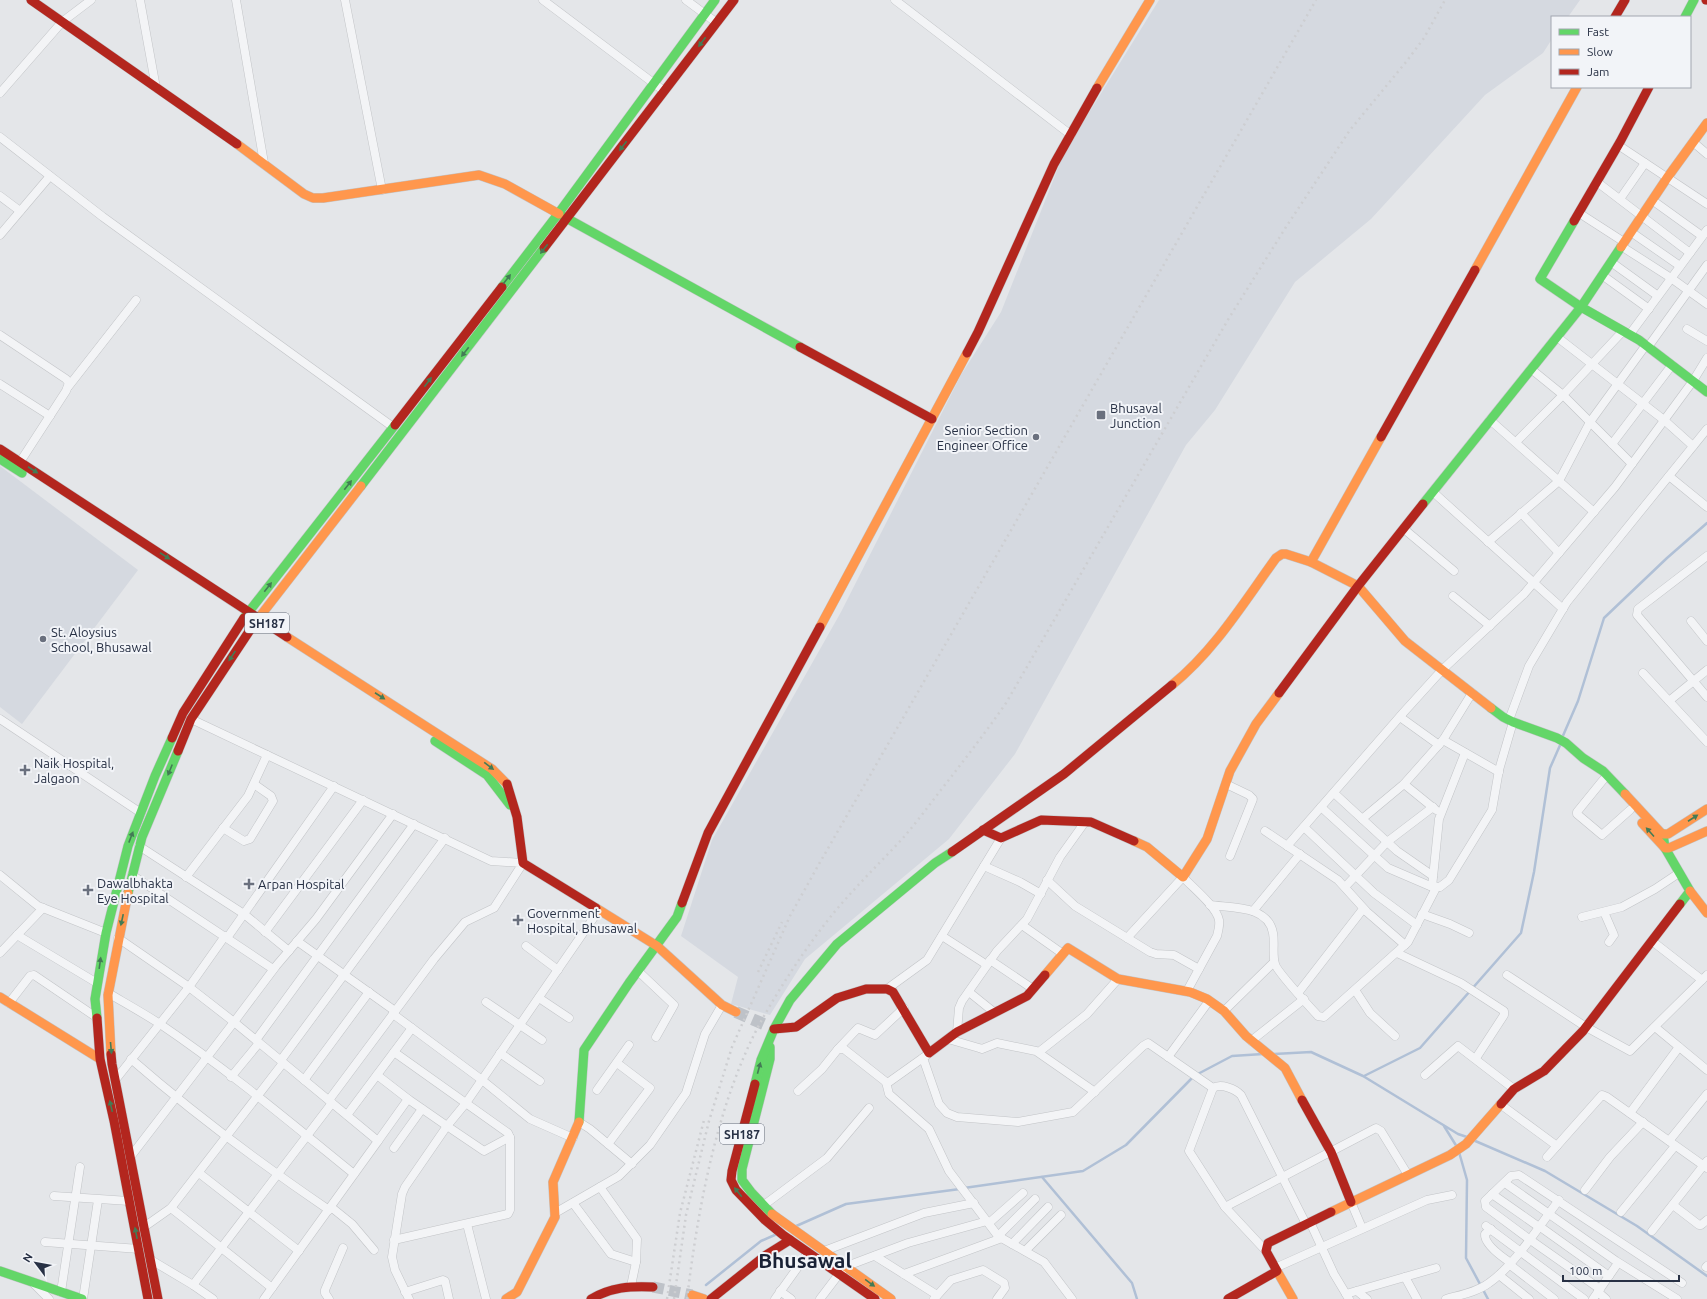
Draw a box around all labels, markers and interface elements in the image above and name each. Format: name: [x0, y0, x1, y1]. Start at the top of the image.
legend: [1551, 16, 1691, 88]
text: Fast: [1587, 25, 1609, 38]
one-way arrow: [698, 37, 706, 48]
text: Slow: [1587, 45, 1613, 58]
text: Jam: [1587, 65, 1609, 78]
one-way arrow: [619, 140, 627, 151]
one-way arrow: [540, 243, 548, 254]
one-way arrow: [502, 273, 511, 284]
one-way arrow: [461, 346, 469, 357]
one-way arrow: [423, 377, 431, 387]
place label: Bhusaval Junction: [1110, 401, 1162, 430]
marker: Bhusaval Junction: [1095, 409, 1107, 421]
place label: Senior Section Engineer Office: [937, 423, 1028, 452]
marker: Senior Section Engineer Office: [1031, 432, 1041, 442]
one-way arrow: [27, 466, 38, 474]
one-way arrow: [344, 479, 352, 490]
one-way arrow: [159, 553, 171, 560]
one-way arrow: [263, 581, 272, 592]
road number: SH187: [245, 613, 289, 633]
place label: St. Aloysius School, Bhusawal: [51, 625, 152, 655]
marker: St. Aloysius School, Bhusawal: [38, 634, 48, 644]
one-way arrow: [228, 651, 236, 661]
one-way arrow: [374, 692, 385, 699]
place label: Naik Hospital, Jalgaon: [34, 756, 114, 785]
one-way arrow: [483, 762, 494, 771]
marker: Naik Hospital, Jalgaon: [19, 764, 31, 776]
one-way arrow: [167, 764, 173, 775]
one-way arrow: [1688, 814, 1698, 822]
one-way arrow: [1646, 828, 1655, 837]
one-way arrow: [129, 831, 135, 843]
place label: Dawalbhakta Eye Hospital: [97, 876, 173, 905]
place label: Arpan Hospital: [258, 877, 345, 891]
marker: Arpan Hospital: [243, 878, 255, 890]
marker: Dawalbhakta Eye Hospital: [82, 884, 94, 896]
place label: Government Hospital, Bhusawal: [527, 906, 638, 936]
one-way arrow: [118, 913, 124, 926]
marker: Government Hospital, Bhusawal: [512, 914, 524, 926]
one-way arrow: [97, 957, 103, 969]
one-way arrow: [107, 1042, 114, 1054]
one-way arrow: [756, 1061, 762, 1073]
one-way arrow: [107, 1099, 113, 1112]
road number: SH187: [720, 1124, 764, 1144]
one-way arrow: [734, 1187, 742, 1197]
one-way arrow: [132, 1227, 138, 1239]
north arrow: [16, 1243, 56, 1283]
district label: Bhusawal: [758, 1248, 852, 1272]
text: N: [20, 1251, 35, 1264]
scale bar: [1563, 1257, 1679, 1283]
text: 100 m: [1569, 1264, 1602, 1277]
one-way arrow: [864, 1279, 875, 1287]

